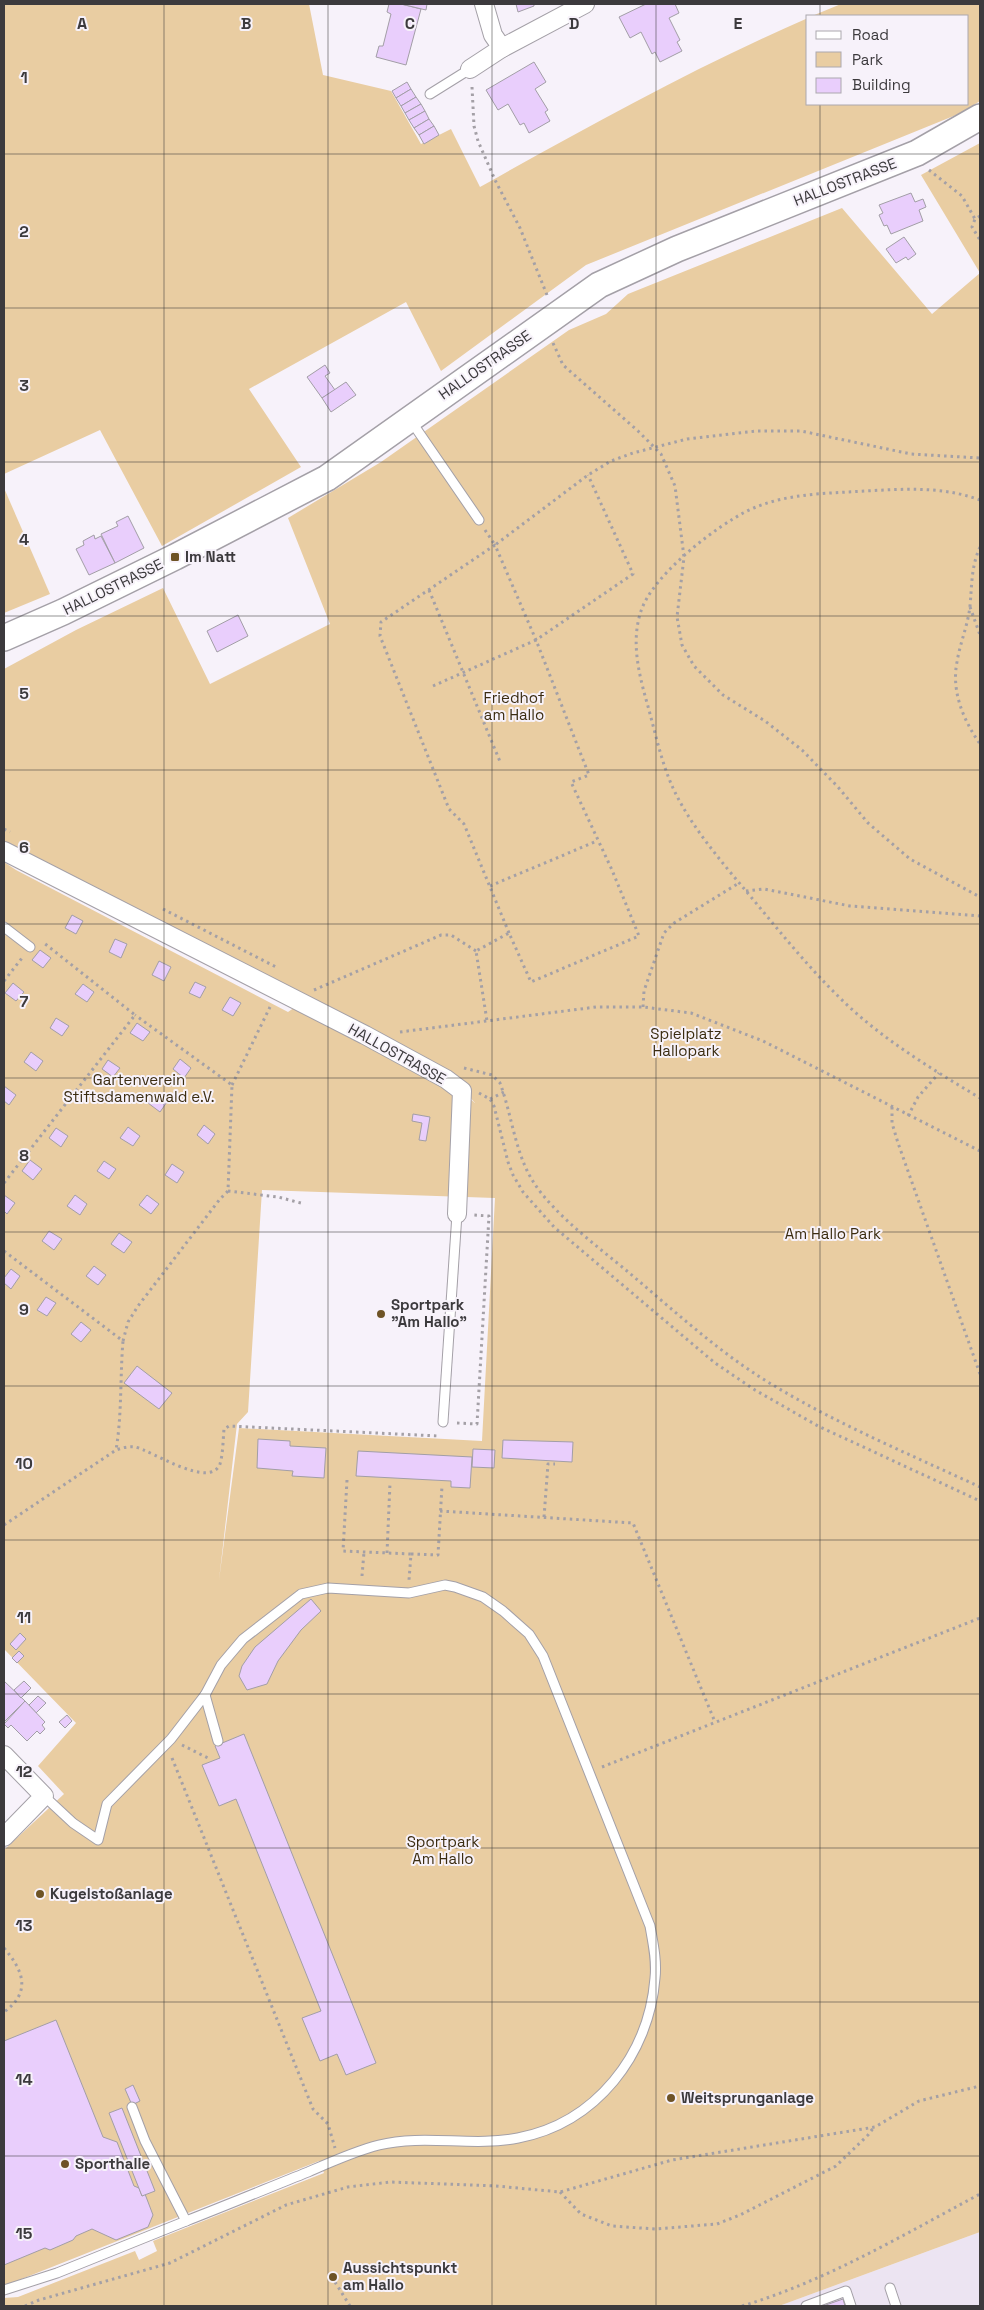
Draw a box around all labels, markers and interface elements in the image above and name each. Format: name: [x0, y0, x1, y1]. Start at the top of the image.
text: A: [77, 13, 87, 34]
text: B: [241, 13, 251, 34]
text: C: [405, 13, 415, 34]
text: D: [569, 13, 579, 34]
text: E: [734, 13, 743, 34]
legend: [806, 15, 969, 105]
text: Road: [852, 25, 889, 44]
text: Park: [852, 50, 883, 69]
text: 1: [20, 67, 28, 88]
text: Building: [852, 75, 911, 94]
street label: HALLOSTRASSE: [791, 153, 899, 210]
text: 2: [19, 221, 29, 242]
street label: HALLOSTRASSE: [435, 326, 535, 404]
text: 3: [19, 375, 29, 396]
text: 4: [19, 529, 29, 550]
place label: Im Natt: [185, 547, 236, 566]
marker: Im Natt: [169, 551, 181, 563]
street label: HALLOSTRASSE: [60, 554, 166, 619]
text: 5: [19, 683, 29, 704]
park label: Friedhof am Hallo: [484, 688, 545, 724]
text: 6: [19, 837, 29, 858]
text: 7: [20, 991, 29, 1012]
street label: HALLOSTRASSE: [345, 1019, 449, 1088]
park label: Spielplatz Hallopark: [650, 1024, 722, 1060]
park label: Gartenverein Stiftsdamenwald e.V.: [63, 1070, 215, 1106]
text: 8: [19, 1145, 29, 1166]
park label: Am Hallo Park: [785, 1224, 881, 1243]
place label: Sportpark "Am Hallo": [391, 1295, 467, 1331]
text: 9: [19, 1299, 29, 1320]
marker: Sportpark "Am Hallo": [375, 1308, 387, 1320]
text: 10: [15, 1453, 33, 1474]
text: 11: [17, 1607, 31, 1628]
text: 12: [16, 1761, 32, 1782]
park label: Sportpark Am Hallo: [407, 1832, 479, 1868]
place label: Kugelstoßanlage: [50, 1884, 173, 1903]
marker: Kugelstoßanlage: [34, 1888, 46, 1900]
text: 13: [16, 1915, 33, 1936]
text: 14: [15, 2069, 33, 2090]
place label: Weitsprunganlage: [681, 2088, 814, 2107]
marker: Weitsprunganlage: [665, 2092, 677, 2104]
place label: Sporthalle: [75, 2154, 151, 2173]
marker: Sporthalle: [59, 2158, 71, 2170]
text: 15: [16, 2223, 33, 2244]
place label: Aussichtspunkt am Hallo: [343, 2258, 457, 2294]
marker: Aussichtspunkt am Hallo: [327, 2271, 339, 2283]

